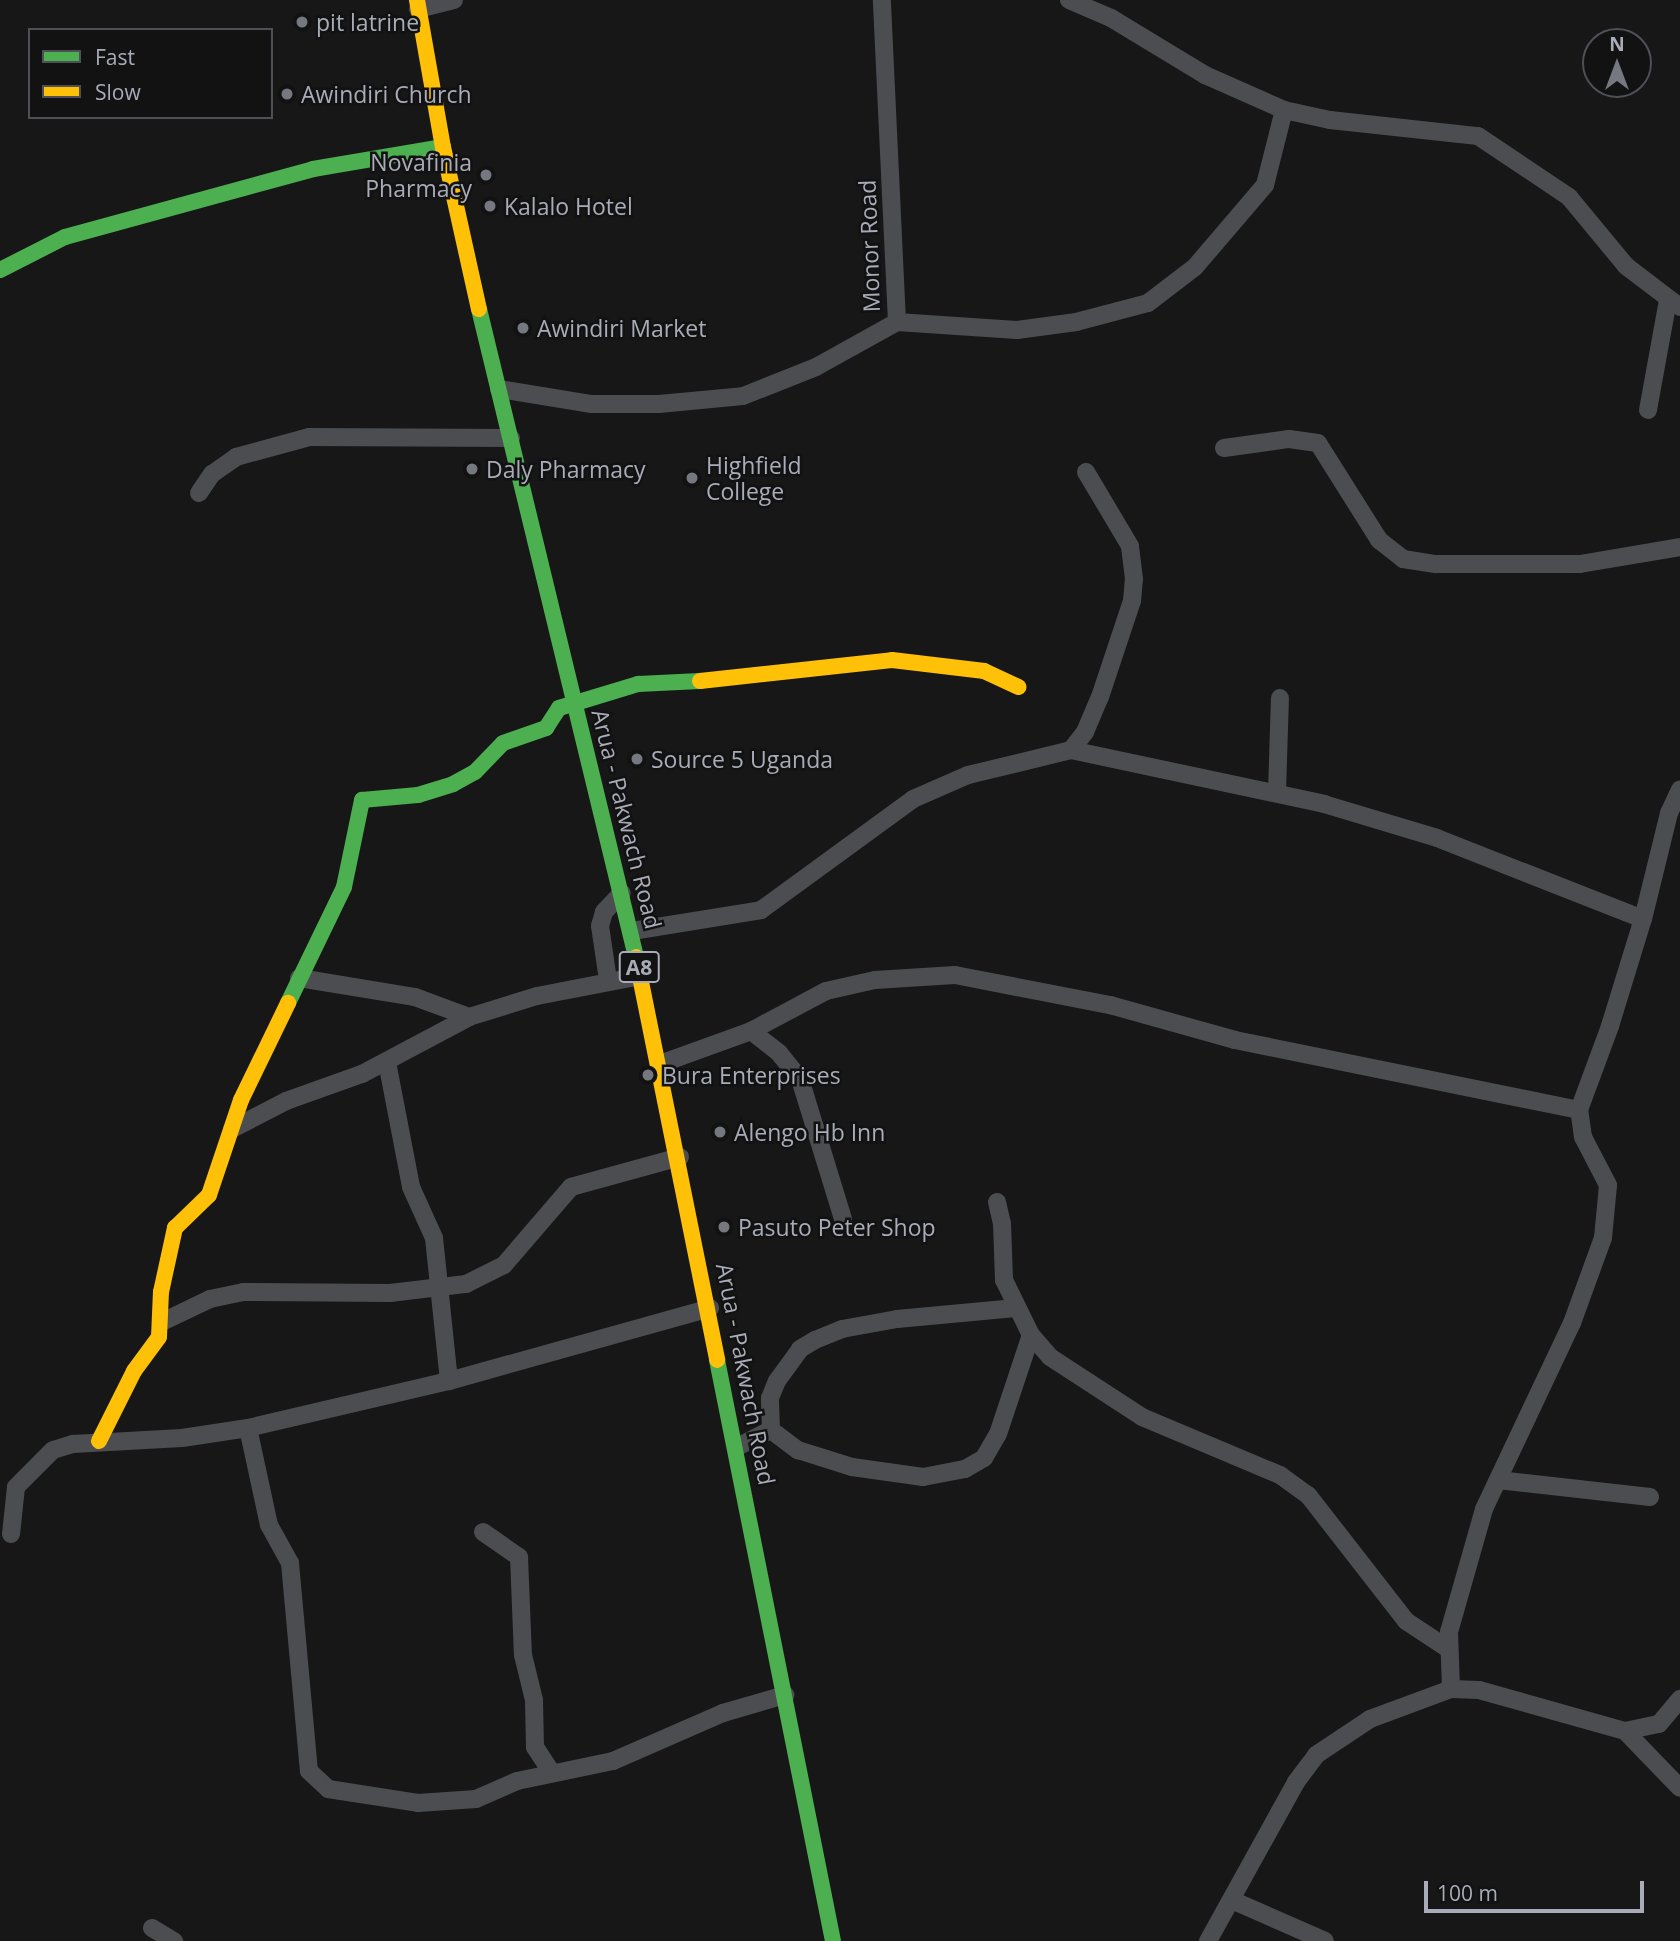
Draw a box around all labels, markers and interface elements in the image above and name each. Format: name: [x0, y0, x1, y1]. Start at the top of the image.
place label: pit latrine: [316, 8, 419, 36]
marker: pit latrine: [294, 14, 310, 30]
legend: [28, 28, 273, 119]
north arrow: [1582, 28, 1652, 98]
text: N: [1609, 31, 1625, 57]
text: Fast: [95, 43, 135, 71]
text: Slow: [95, 78, 141, 106]
place label: Awindiri Church: [301, 80, 472, 108]
marker: Awindiri Church: [279, 86, 295, 102]
place label: Novafinia Pharmacy: [365, 148, 472, 202]
marker: Novafinia Pharmacy: [478, 167, 494, 183]
street label: Monor Road: [853, 179, 885, 313]
place label: Kalalo Hotel: [504, 192, 633, 220]
marker: Kalalo Hotel: [482, 198, 498, 214]
place label: Awindiri Market: [537, 314, 706, 342]
marker: Awindiri Market: [515, 320, 531, 336]
place label: Highfield College: [706, 451, 802, 505]
place label: Daly Pharmacy: [486, 455, 646, 483]
marker: Daly Pharmacy: [464, 461, 480, 477]
marker: Highfield College: [684, 470, 700, 486]
street label: Arua - Pakwach Road: [586, 706, 668, 932]
place label: Source 5 Uganda: [651, 745, 833, 773]
marker: Source 5 Uganda: [629, 751, 645, 767]
road number: A8: [618, 950, 660, 984]
place label: Bura Enterprises: [662, 1061, 841, 1089]
marker: Bura Enterprises: [640, 1067, 656, 1083]
place label: Alengo Hb Inn: [734, 1118, 885, 1146]
marker: Alengo Hb Inn: [712, 1124, 728, 1140]
place label: Pasuto Peter Shop: [738, 1213, 936, 1241]
marker: Pasuto Peter Shop: [716, 1219, 732, 1235]
street label: Arua - Pakwach Road: [711, 1261, 781, 1487]
scale bar: [1428, 1868, 1648, 1912]
text: 100 m: [1437, 1879, 1498, 1907]

